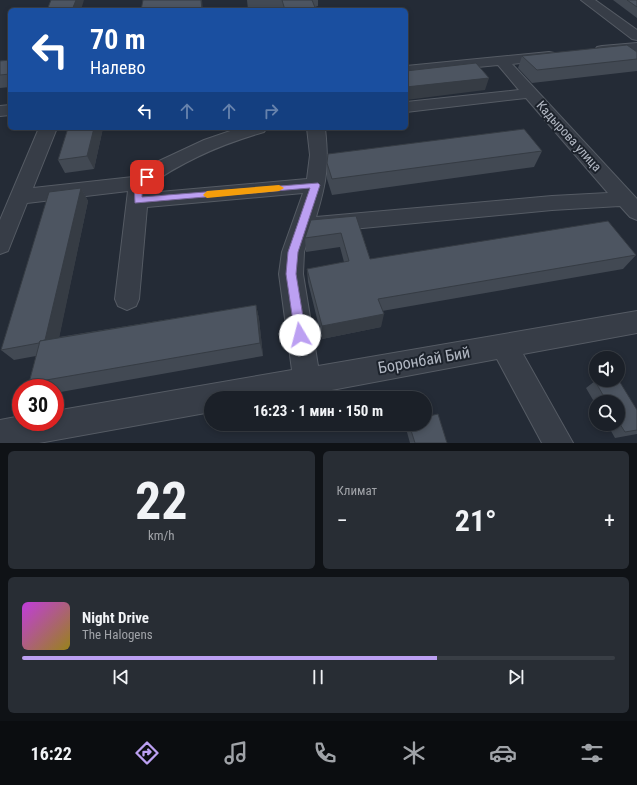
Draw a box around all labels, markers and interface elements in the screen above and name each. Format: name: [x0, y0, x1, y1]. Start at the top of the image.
text: 70 m: [90, 23, 146, 56]
icon: left: [24, 24, 76, 76]
text: Налево: [90, 57, 146, 78]
street label: Кадырова улица: [533, 98, 605, 174]
icon: left: [134, 100, 156, 122]
icon: ahead: [176, 100, 198, 122]
icon: ahead: [218, 100, 240, 122]
icon: right: [260, 100, 282, 122]
pin: [130, 160, 164, 194]
icon: arrive: [136, 166, 158, 188]
position arrow: [279, 314, 321, 356]
street label: Боронбай Бий: [376, 343, 472, 377]
map controls: [589, 351, 625, 431]
button: sound: [589, 351, 625, 387]
speed limit sign: 30: [12, 379, 64, 431]
button: search: [589, 395, 625, 431]
text: 16:23 · 1 мин · 150 m: [253, 402, 383, 420]
text: 22: [135, 471, 188, 532]
text: Климат: [337, 483, 377, 498]
text: 21°: [455, 503, 497, 538]
text: −: [337, 508, 348, 533]
text: +: [604, 508, 615, 533]
text: km/h: [148, 528, 175, 543]
text: Night Drive: [82, 609, 149, 627]
text: The Halogens: [82, 627, 153, 642]
icon: previous: [110, 666, 132, 688]
icon: pause: [307, 666, 329, 688]
icon: next: [505, 666, 527, 688]
icon: directions: [133, 739, 161, 767]
icon: music: [222, 739, 250, 767]
icon: phone: [311, 739, 339, 767]
icon: climate: [400, 739, 428, 767]
icon: car: [489, 739, 517, 767]
icon: filters: [578, 739, 606, 767]
text: 16:22: [31, 743, 72, 764]

